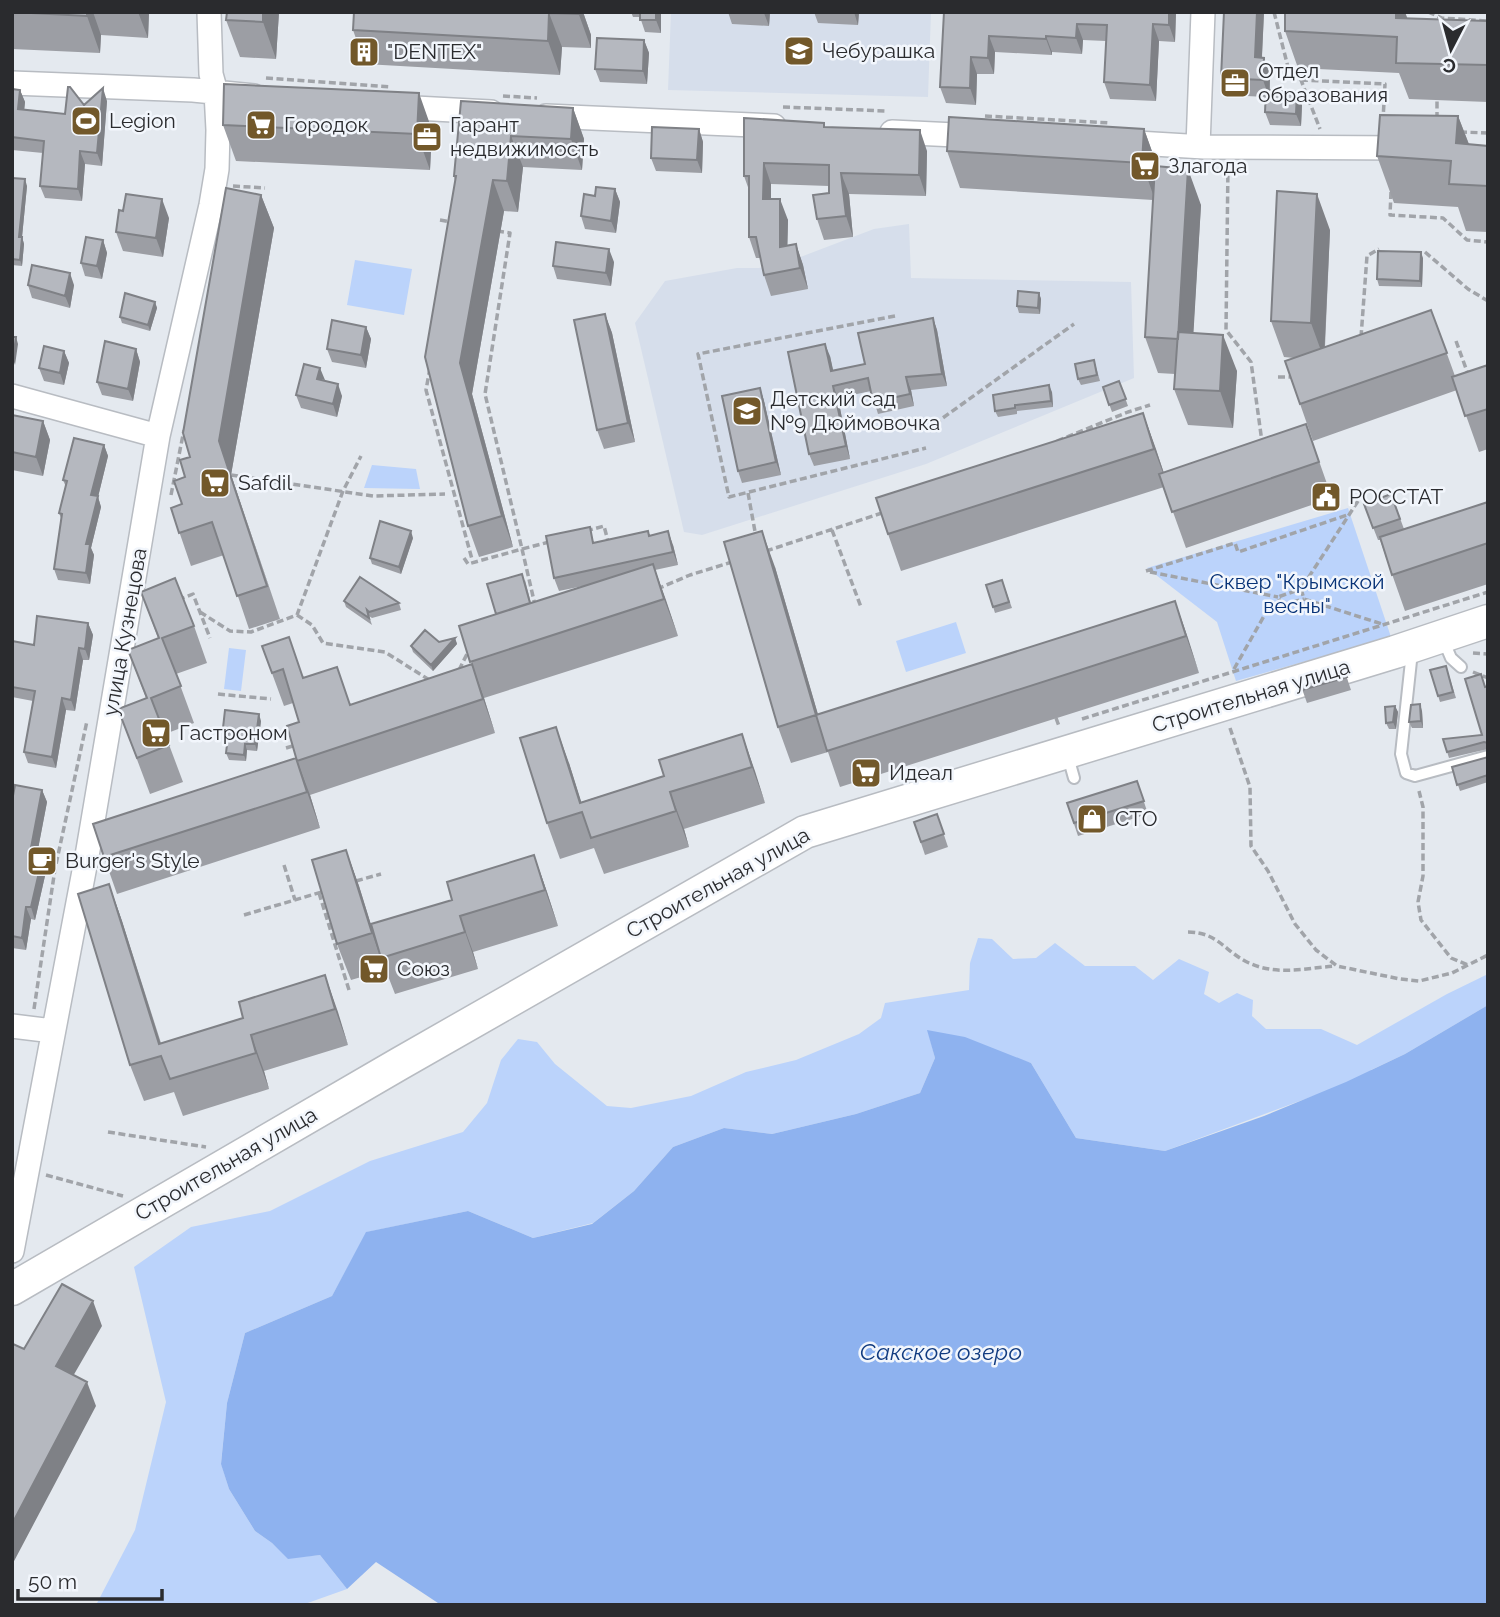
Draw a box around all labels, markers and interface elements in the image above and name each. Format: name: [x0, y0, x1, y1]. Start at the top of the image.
north arrow: [1416, 14, 1486, 84]
school or university icon: Чебурашка: [782, 34, 816, 68]
building icon: "DENTEX": [347, 35, 381, 69]
place label: Чебурашка: [822, 38, 935, 63]
place label: "DENTEX": [387, 39, 482, 64]
text: С: [1442, 54, 1457, 78]
place label: Отдел образования: [1258, 58, 1388, 107]
office icon: Отдел образования: [1218, 66, 1252, 100]
sports icon: Legion: [69, 104, 103, 138]
place label: Legion: [109, 108, 176, 133]
supermarket icon: Городок: [244, 108, 278, 142]
place label: Городок: [284, 112, 368, 137]
place label: Гарант недвижимость: [450, 112, 599, 161]
office icon: Гарант недвижимость: [410, 120, 444, 154]
supermarket icon: Злагода: [1128, 149, 1162, 183]
place label: Злагода: [1168, 153, 1247, 178]
place label: Детский сад №9 Дюймовочка: [770, 386, 940, 435]
school or university icon: Детский сад №9 Дюймовочка: [730, 394, 764, 428]
supermarket icon: Safdil: [198, 466, 232, 500]
place label: Safdil: [238, 470, 292, 495]
public building icon: РОССТАТ: [1309, 480, 1343, 514]
place label: РОССТАТ: [1349, 484, 1444, 509]
street label: улица Кузнецова: [97, 546, 152, 718]
park label: Сквер "Крымской весны": [1210, 569, 1384, 618]
street label: Строительная улица: [1149, 654, 1353, 738]
supermarket icon: Гастроном: [139, 716, 173, 750]
place label: Гастроном: [179, 720, 288, 745]
supermarket icon: Идеал: [849, 756, 883, 790]
place label: Идеал: [889, 760, 953, 785]
shop icon: СТО: [1075, 802, 1109, 836]
place label: СТО: [1115, 806, 1157, 831]
street label: Строительная улица: [622, 822, 814, 943]
cafe icon: Burger's Style: [25, 844, 59, 878]
place label: Burger's Style: [65, 848, 200, 873]
supermarket icon: Союз: [357, 952, 391, 986]
place label: Союз: [397, 956, 450, 981]
street label: Строительная улица: [130, 1101, 321, 1226]
water label: Сакское озеро: [860, 1338, 1022, 1365]
scale bar: [18, 1558, 161, 1602]
text: 50 m: [28, 1569, 77, 1594]

